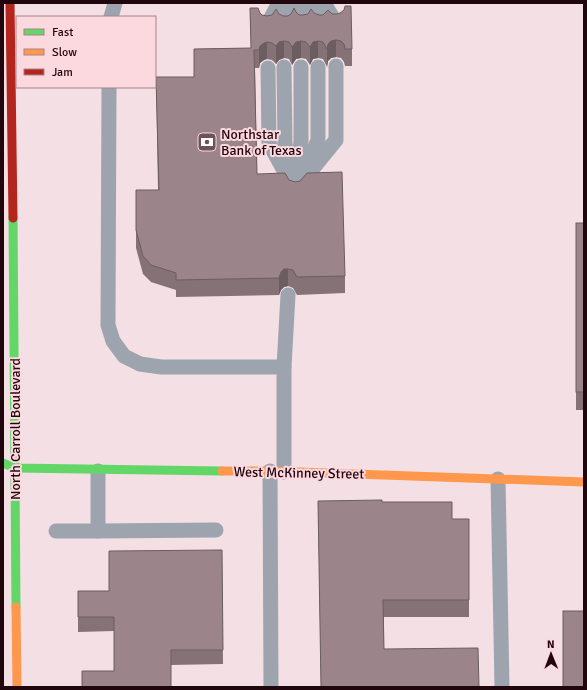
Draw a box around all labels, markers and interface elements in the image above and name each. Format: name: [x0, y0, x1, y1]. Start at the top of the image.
legend: [16, 16, 156, 88]
text: Fast: [52, 25, 73, 40]
text: Slow: [52, 45, 77, 60]
text: Jam: [52, 65, 73, 80]
place label: Northstar Bank of Texas: [221, 126, 302, 159]
bank icon: Northstar Bank of Texas: [196, 131, 218, 153]
street label: North Carroll Boulevard: [7, 358, 24, 500]
street label: West McKinney Street: [234, 463, 365, 483]
north arrow: [531, 634, 571, 674]
text: N: [547, 638, 555, 651]

